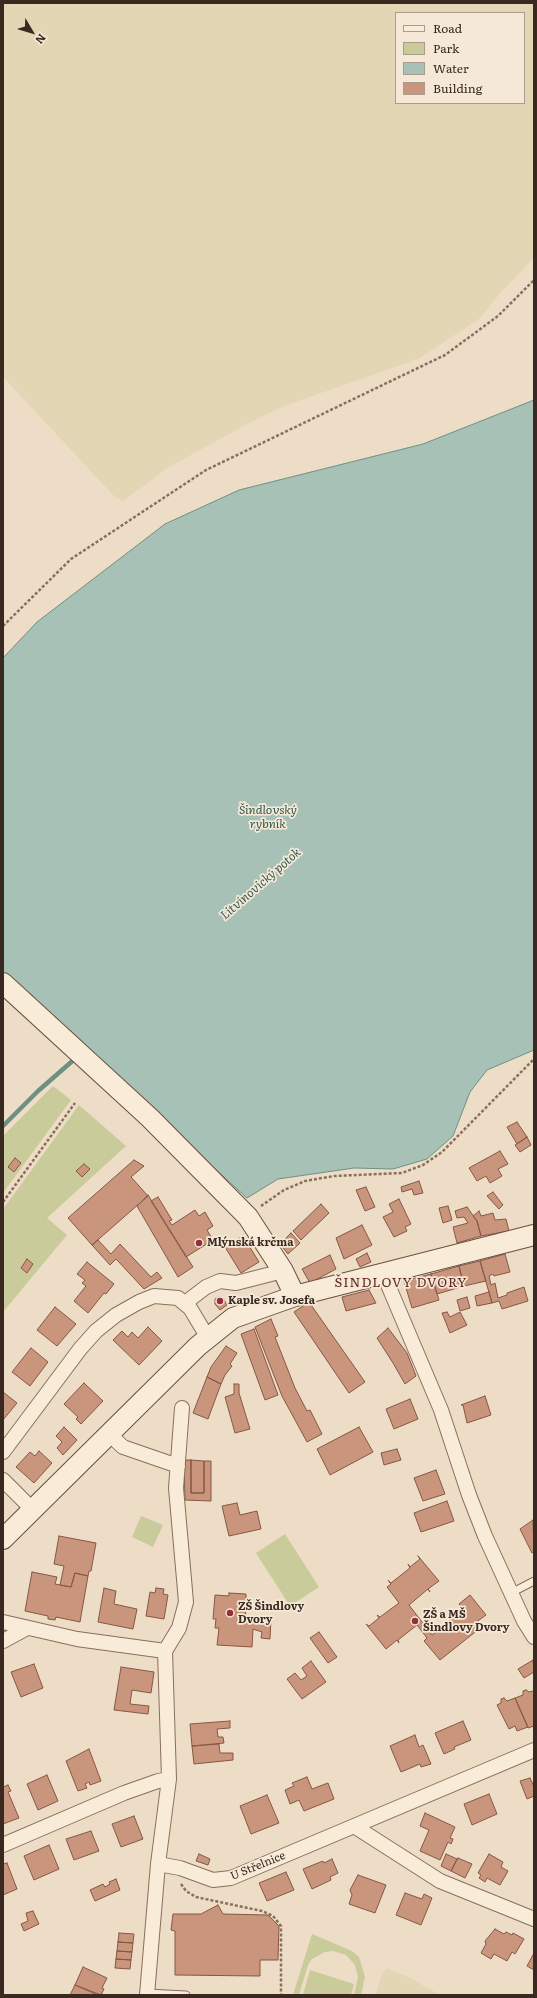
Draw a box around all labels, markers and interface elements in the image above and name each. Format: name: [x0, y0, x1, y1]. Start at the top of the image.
north arrow: [12, 12, 52, 52]
legend: [395, 12, 525, 104]
text: Road: [433, 19, 462, 37]
text: N: [32, 31, 51, 48]
text: Park: [433, 39, 459, 57]
text: Water: [433, 59, 469, 77]
text: Building: [433, 79, 482, 97]
water label: Šindlovský rybník: [239, 803, 297, 831]
water label: Litvínovický potok: [218, 845, 304, 923]
place label: Mlýnská krčma: [207, 1236, 294, 1250]
marker: Mlýnská krčma: [194, 1238, 204, 1248]
district label: ŠINDLOVY DVORY: [334, 1275, 468, 1291]
place label: Kaple sv. Josefa: [228, 1294, 315, 1308]
marker: Kaple sv. Josefa: [215, 1296, 225, 1306]
place label: ZŠ Šindlovy Dvory: [238, 1600, 304, 1626]
marker: ZŠ Šindlovy Dvory: [225, 1608, 235, 1618]
place label: ZŠ a MŠ Šindlovy Dvory: [423, 1608, 510, 1634]
marker: ZŠ a MŠ Šindlovy Dvory: [410, 1616, 420, 1626]
street label: U Střelnice: [229, 1849, 287, 1883]

